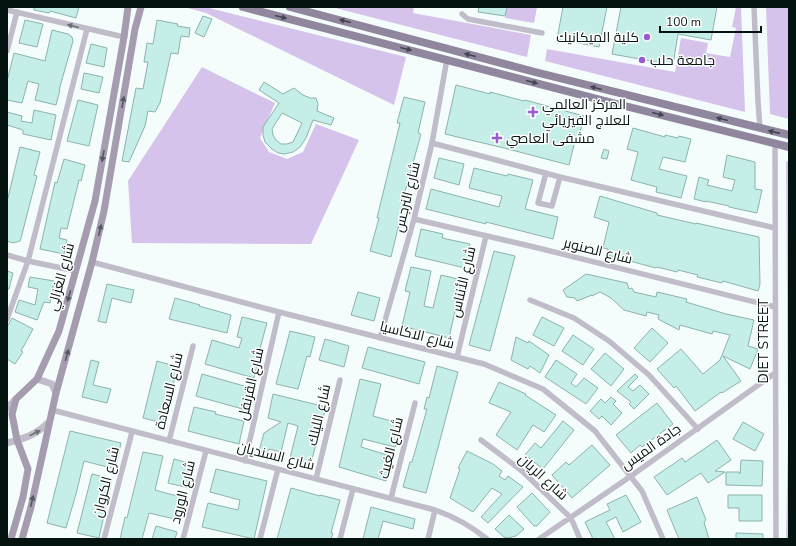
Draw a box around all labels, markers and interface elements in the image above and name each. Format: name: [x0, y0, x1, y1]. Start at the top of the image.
scale bar: [660, 8, 761, 34]
one-way arrow: [274, 14, 287, 20]
text: 100 m: [666, 14, 701, 30]
one-way arrow: [338, 18, 350, 24]
one-way arrow: [66, 22, 79, 28]
place label: كلية الميكانيك: [556, 28, 639, 47]
marker: كلية الميكانيك: [642, 32, 652, 42]
one-way arrow: [401, 46, 413, 52]
place label: جامعة حلب: [650, 51, 715, 70]
one-way arrow: [464, 52, 476, 58]
marker: جامعة حلب: [637, 55, 647, 65]
one-way arrow: [526, 79, 538, 85]
one-way arrow: [590, 84, 602, 90]
one-way arrow: [120, 95, 126, 108]
place label: المركز العالمي للعلاج الفيزيائي: [542, 95, 630, 132]
marker: المركز العالمي للعلاج الفيزيائي: [527, 106, 539, 118]
one-way arrow: [652, 111, 664, 117]
one-way arrow: [716, 115, 728, 121]
one-way arrow: [768, 128, 781, 134]
place label: مشفى العاصي: [506, 129, 595, 149]
marker: مشفى العاصي: [491, 132, 503, 144]
one-way arrow: [100, 150, 106, 162]
street label: شارع النرجس: [389, 160, 425, 234]
one-way arrow: [98, 223, 104, 236]
street label: شارع الصنوبر: [561, 233, 634, 269]
street label: شارع الغزالي: [43, 241, 81, 314]
street label: شارع الأنناس: [446, 245, 480, 319]
one-way arrow: [66, 290, 72, 302]
street label: DIET STREET: [754, 298, 773, 383]
street label: شارع الاكاسيا: [378, 317, 456, 353]
street label: شارع القرنفل: [233, 346, 269, 422]
one-way arrow: [64, 349, 70, 361]
street label: شارع السعادة: [150, 351, 188, 431]
street label: شارع الليلك: [303, 382, 335, 448]
street label: شارع الغيث: [374, 415, 408, 481]
street label: جادة الميس: [617, 419, 685, 475]
one-way arrow: [29, 430, 40, 437]
street label: شارع السنديان: [235, 437, 317, 475]
street label: شارع الكروان: [88, 445, 124, 519]
street label: شارع الريان: [514, 450, 572, 504]
street label: شارع الورود: [166, 458, 200, 526]
one-way arrow: [29, 495, 35, 507]

